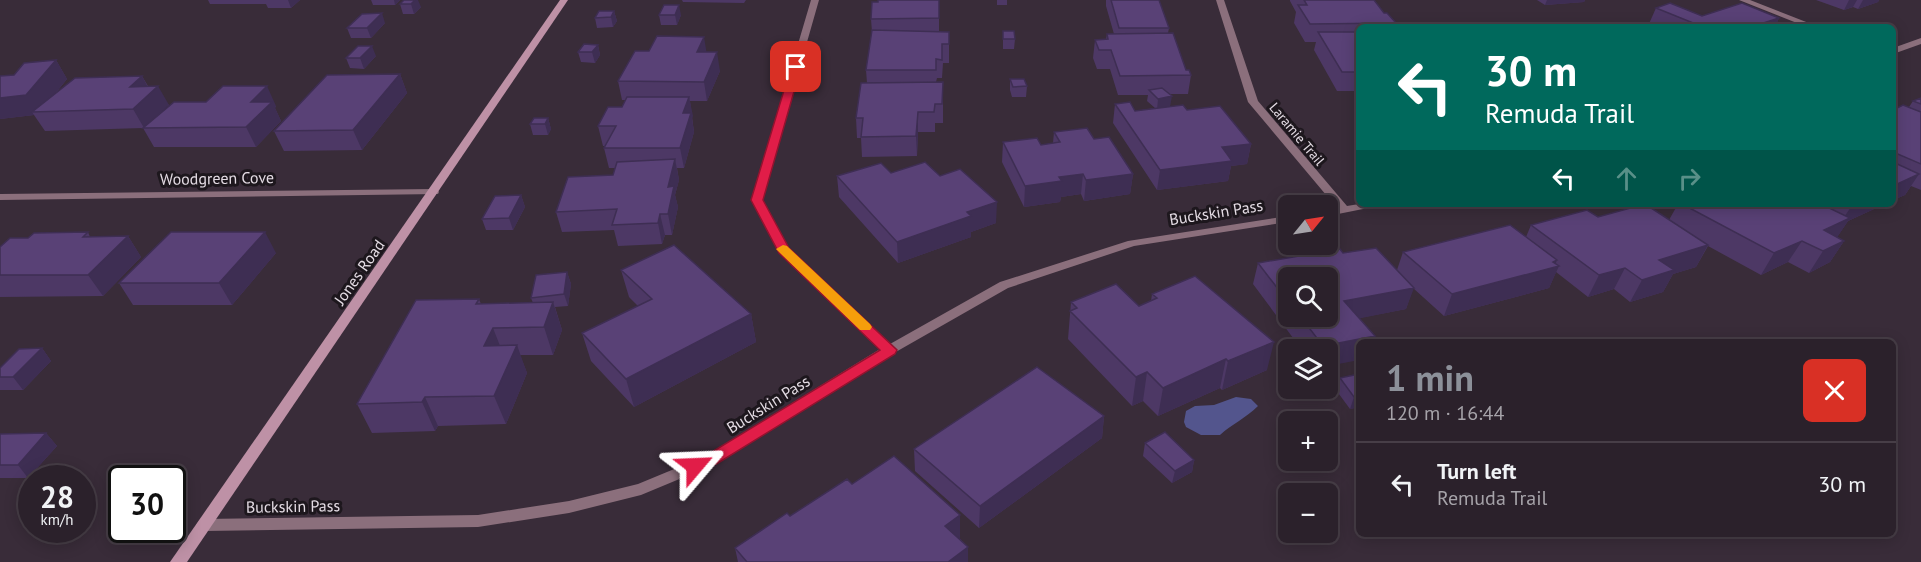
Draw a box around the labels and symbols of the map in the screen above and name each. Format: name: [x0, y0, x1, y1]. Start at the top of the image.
pin: [770, 41, 821, 92]
street label: Laramie Trail: [1265, 99, 1329, 169]
street label: Woodgreen Cove: [160, 167, 274, 189]
street label: Buckskin Pass: [1168, 195, 1264, 229]
north arrow: [1278, 195, 1338, 255]
street label: Jones Road: [329, 236, 389, 309]
street label: Buckskin Pass: [723, 370, 814, 437]
position arrow: [663, 434, 727, 498]
speed limit sign: 30: [108, 465, 186, 543]
street label: Buckskin Pass: [246, 495, 341, 517]

